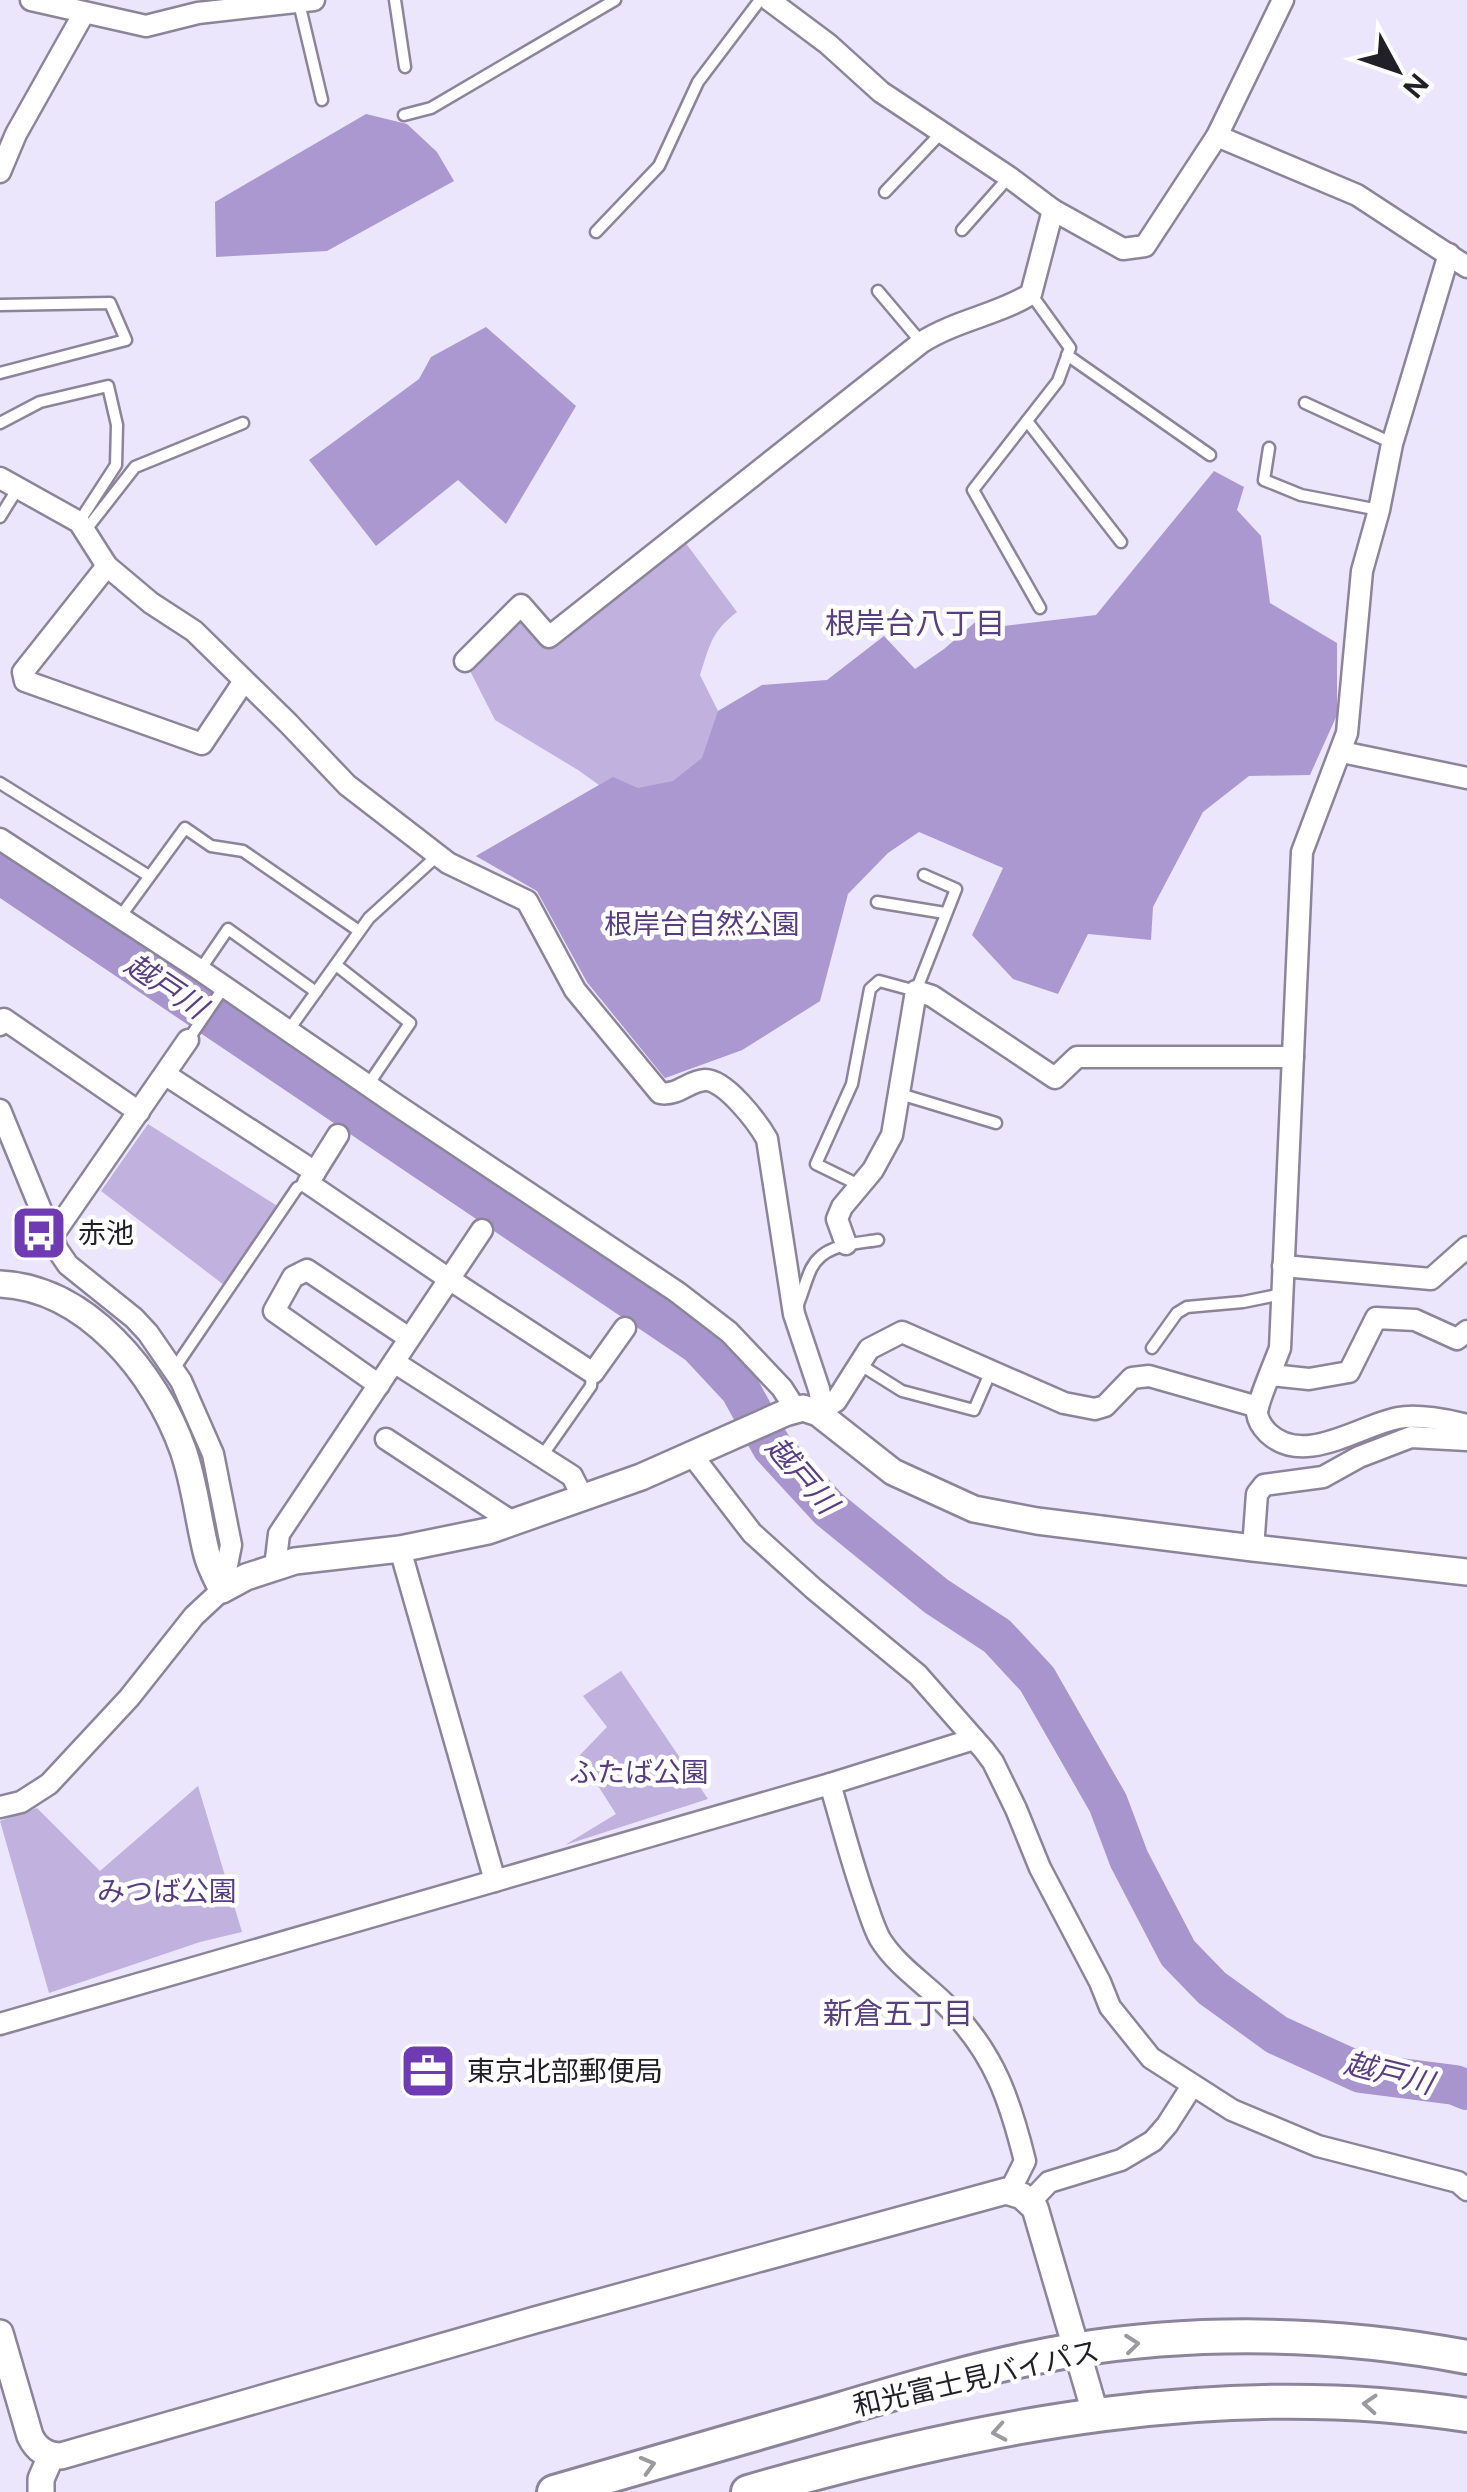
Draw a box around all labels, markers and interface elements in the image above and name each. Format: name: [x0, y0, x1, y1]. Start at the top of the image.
north arrow: [1347, 20, 1447, 120]
text: N: [1396, 67, 1436, 105]
district label: 根岸台八丁目: [825, 605, 1005, 642]
park label: 根岸台自然公園: [604, 907, 800, 941]
water label: 越戸川: [118, 945, 216, 1028]
bus stop icon: 赤池: [9, 1203, 69, 1263]
place label: 赤池: [78, 1216, 134, 1250]
water label: 越戸川: [759, 1429, 847, 1523]
park label: ふたば公園: [569, 1755, 709, 1789]
park label: みつば公園: [97, 1874, 237, 1908]
district label: 新倉五丁目: [823, 1995, 973, 2032]
office icon: 東京北部郵便局: [398, 2041, 458, 2101]
water label: 越戸川: [1341, 2044, 1440, 2103]
place label: 東京北部郵便局: [467, 2054, 663, 2088]
street label: 和光富士見バイパス: [850, 2333, 1102, 2423]
one-way arrow: [1125, 2334, 1141, 2355]
one-way arrow: [1362, 2393, 1378, 2415]
one-way arrow: [991, 2421, 1008, 2442]
one-way arrow: [639, 2456, 656, 2477]

